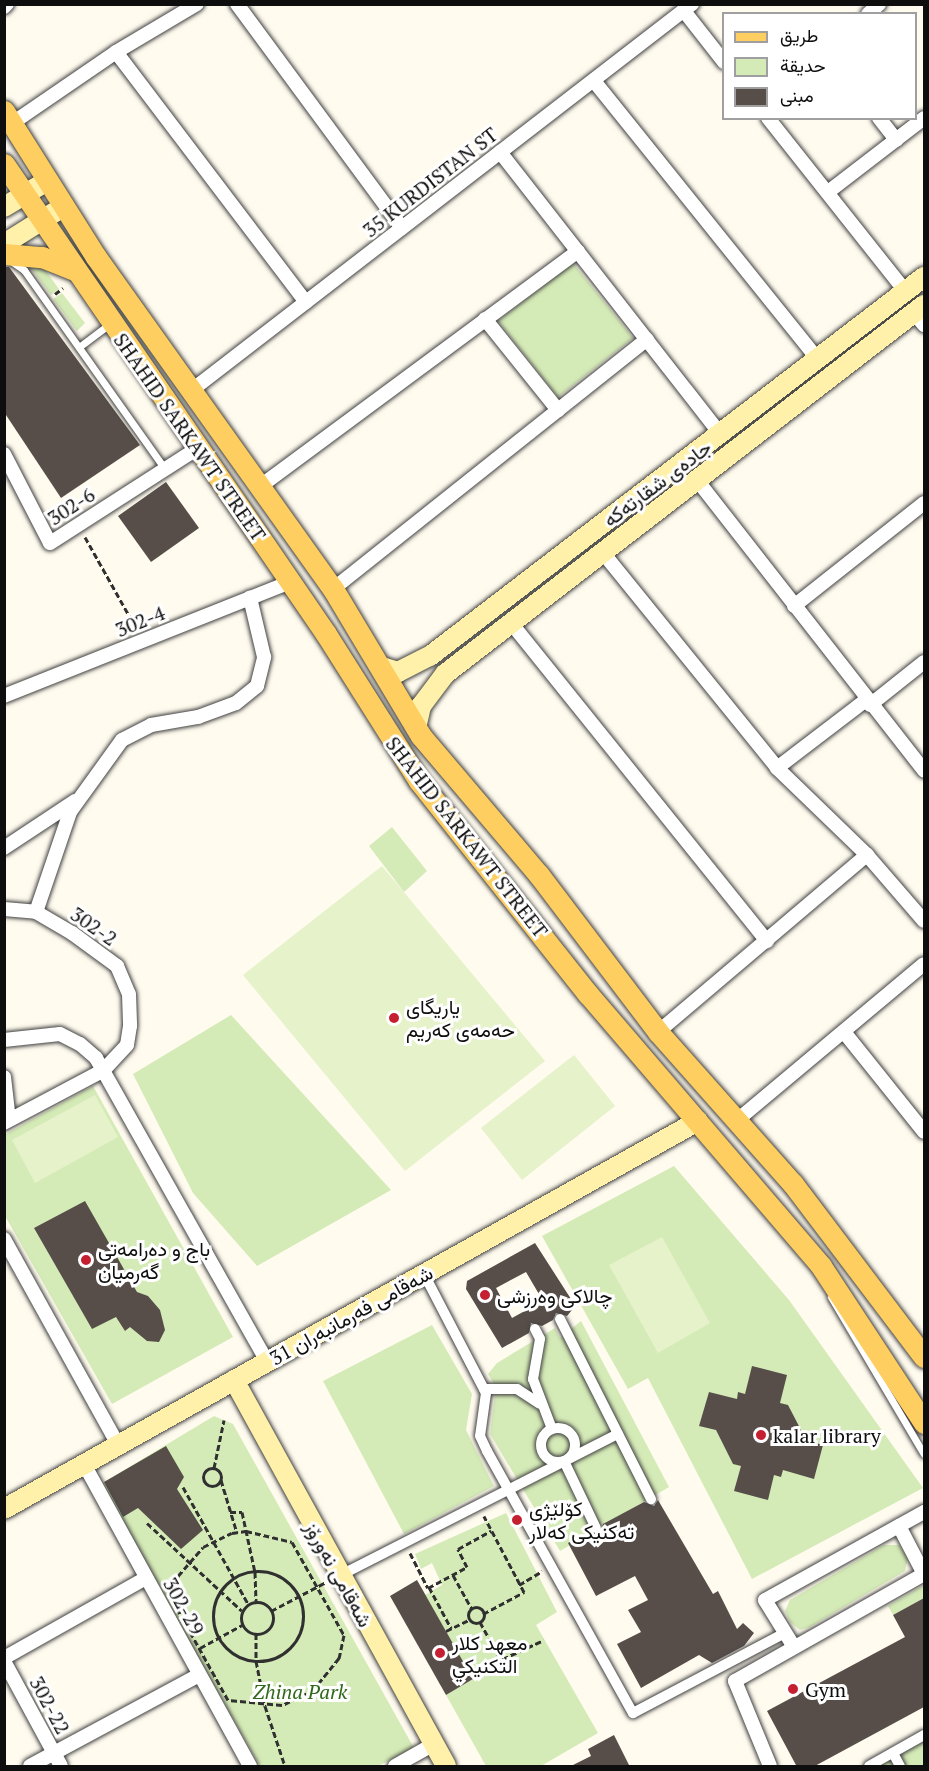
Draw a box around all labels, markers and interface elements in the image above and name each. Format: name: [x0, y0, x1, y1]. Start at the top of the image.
legend: [722, 12, 917, 120]
text: طريق: [780, 23, 818, 47]
text: حديقة: [780, 53, 826, 77]
text: مبنى: [780, 83, 814, 107]
street label: 35 KURDISTAN ST: [358, 122, 502, 242]
street label: SHAHID SARKAWT STREET: [109, 328, 271, 546]
street label: جادەی شقارتەکە: [598, 435, 716, 531]
street label: 302-6: [43, 482, 99, 530]
street label: 302-4: [112, 600, 168, 642]
street label: SHAHID SARKAWT STREET: [381, 732, 553, 942]
street label: 302-2: [66, 902, 122, 950]
place label: یاریگای ‌حەمەی کەریم: [406, 994, 515, 1041]
marker: یاریگای ‌حەمەی کەریم: [387, 1011, 401, 1025]
place label: باج و دەرامەتی گەرمیان: [98, 1236, 210, 1283]
marker: باج و دەرامەتی گەرمیان: [79, 1253, 93, 1267]
street label: شەقامی فەرمانبەران 31: [265, 1260, 437, 1370]
place label: چالاکی وەرزشی: [497, 1283, 612, 1307]
marker: چالاکی وەرزشی: [478, 1288, 492, 1302]
place label: kalar library: [773, 1423, 881, 1447]
marker: kalar library: [754, 1428, 768, 1442]
place label: کۆلێژی تەکنیکی کەلار: [529, 1496, 634, 1543]
marker: کۆلێژی تەکنیکی کەلار: [510, 1513, 524, 1527]
street label: شەقامی نەورۆز: [300, 1517, 378, 1631]
street label: 302-29: [159, 1573, 209, 1639]
place label: معهد كلار التكنيكي: [452, 1630, 527, 1677]
marker: معهد كلار التكنيكي: [433, 1646, 447, 1660]
street label: 302-22: [25, 1672, 75, 1738]
place label: Gym: [805, 1677, 846, 1701]
park label: Zhina Park: [253, 1679, 347, 1703]
marker: Gym: [786, 1682, 800, 1696]

